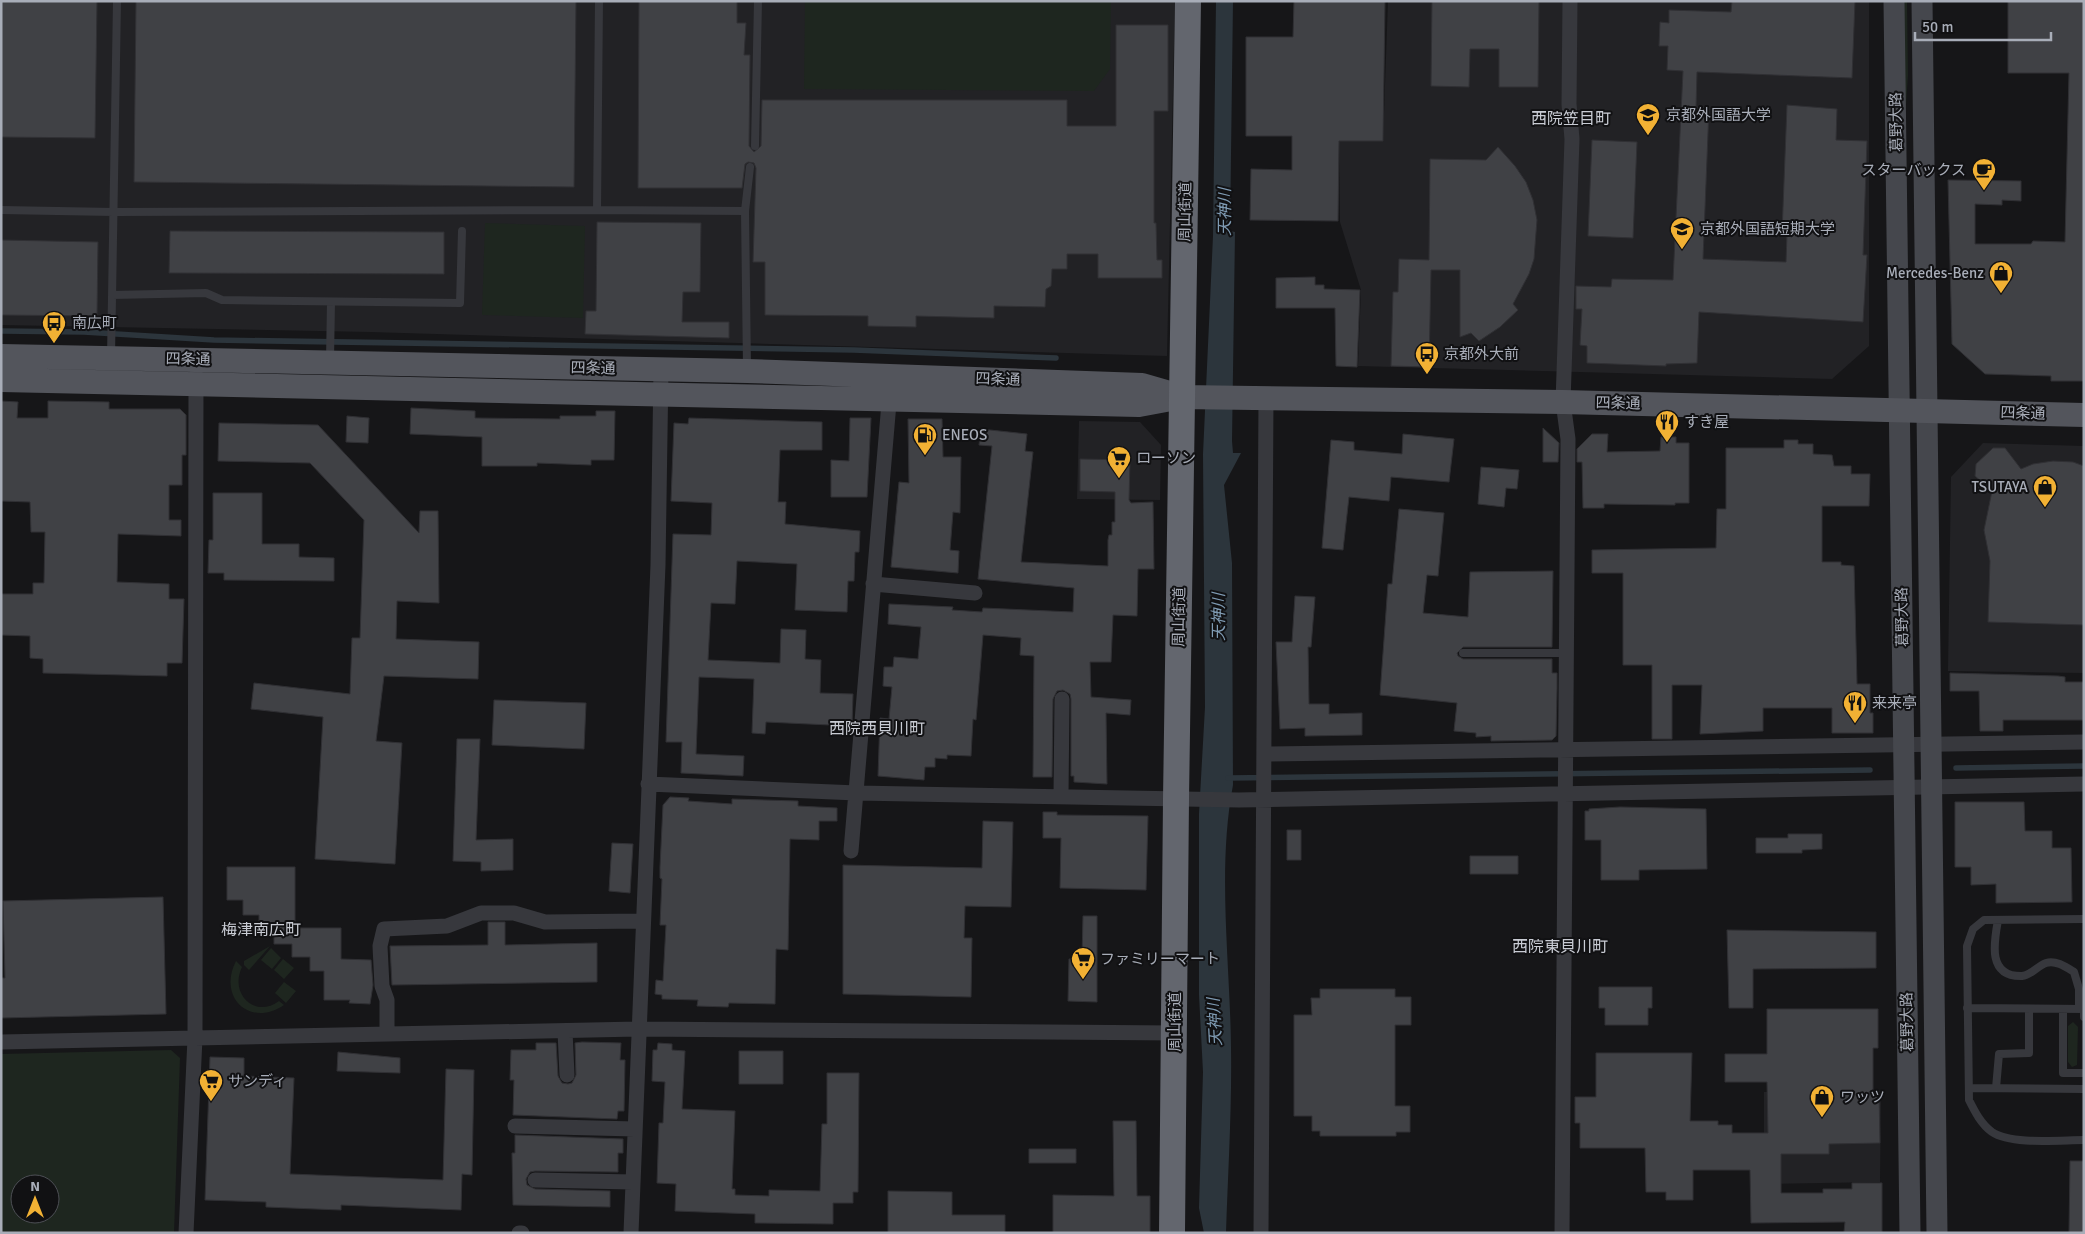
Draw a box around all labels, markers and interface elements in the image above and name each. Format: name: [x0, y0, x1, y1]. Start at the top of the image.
scale bar: [1915, 10, 2051, 42]
text: 50 m: [1922, 18, 1953, 36]
street label: 葛野大路: [1886, 92, 1906, 152]
school or university icon: 京都外国語大学: [1635, 102, 1661, 136]
place label: 京都外国語大学: [1666, 106, 1771, 124]
district label: 西院笠目町: [1531, 109, 1611, 129]
cafe icon: スターバックス: [1971, 157, 1997, 191]
place label: スターバックス: [1862, 161, 1966, 179]
street label: 周山街道: [1175, 182, 1195, 242]
water label: 天神川: [1215, 186, 1235, 236]
school or university icon: 京都外国語短期大学: [1669, 216, 1695, 250]
place label: 京都外国語短期大学: [1700, 220, 1835, 238]
shop icon: Mercedes-Benz: [1988, 260, 2014, 294]
place label: Mercedes-Benz: [1886, 264, 1984, 282]
bus stop icon: 南広町: [41, 310, 67, 344]
place label: 南広町: [72, 314, 117, 332]
bus stop icon: 京都外大前: [1414, 341, 1440, 375]
place label: 京都外大前: [1444, 345, 1519, 363]
street label: 四条通: [165, 350, 211, 368]
street label: 四条通: [570, 359, 616, 377]
street label: 四条通: [975, 369, 1021, 389]
street label: 四条通: [1595, 394, 1641, 412]
street label: 四条通: [2000, 403, 2046, 423]
restaurant icon: すき屋: [1654, 409, 1680, 443]
place label: すき屋: [1684, 413, 1729, 431]
fuel station icon: ENEOS: [912, 422, 938, 456]
place label: ENEOS: [942, 426, 987, 444]
supermarket icon: ローソン: [1106, 445, 1132, 479]
place label: ローソン: [1136, 449, 1196, 467]
shop icon: TSUTAYA: [2032, 474, 2058, 508]
place label: TSUTAYA: [1971, 478, 2028, 496]
street label: 周山街道: [1169, 587, 1189, 647]
street label: 葛野大路: [1892, 587, 1912, 647]
water label: 天神川: [1209, 591, 1229, 641]
restaurant icon: 来来亭: [1842, 690, 1868, 724]
place label: 来来亭: [1872, 694, 1917, 712]
district label: 西院西貝川町: [829, 719, 925, 739]
district label: 梅津南広町: [221, 920, 301, 940]
district label: 西院東貝川町: [1512, 937, 1608, 957]
supermarket icon: ファミリーマート: [1070, 946, 1096, 980]
place label: ファミリーマート: [1100, 950, 1220, 968]
street label: 周山街道: [1166, 992, 1184, 1052]
street label: 葛野大路: [1897, 992, 1917, 1052]
water label: 天神川: [1204, 995, 1226, 1046]
supermarket icon: サンディ: [198, 1068, 224, 1102]
place label: サンディ: [228, 1072, 287, 1090]
shop icon: ワッツ: [1809, 1084, 1835, 1118]
place label: ワッツ: [1840, 1088, 1885, 1106]
north arrow: [10, 1174, 60, 1224]
text: N: [30, 1178, 40, 1195]

